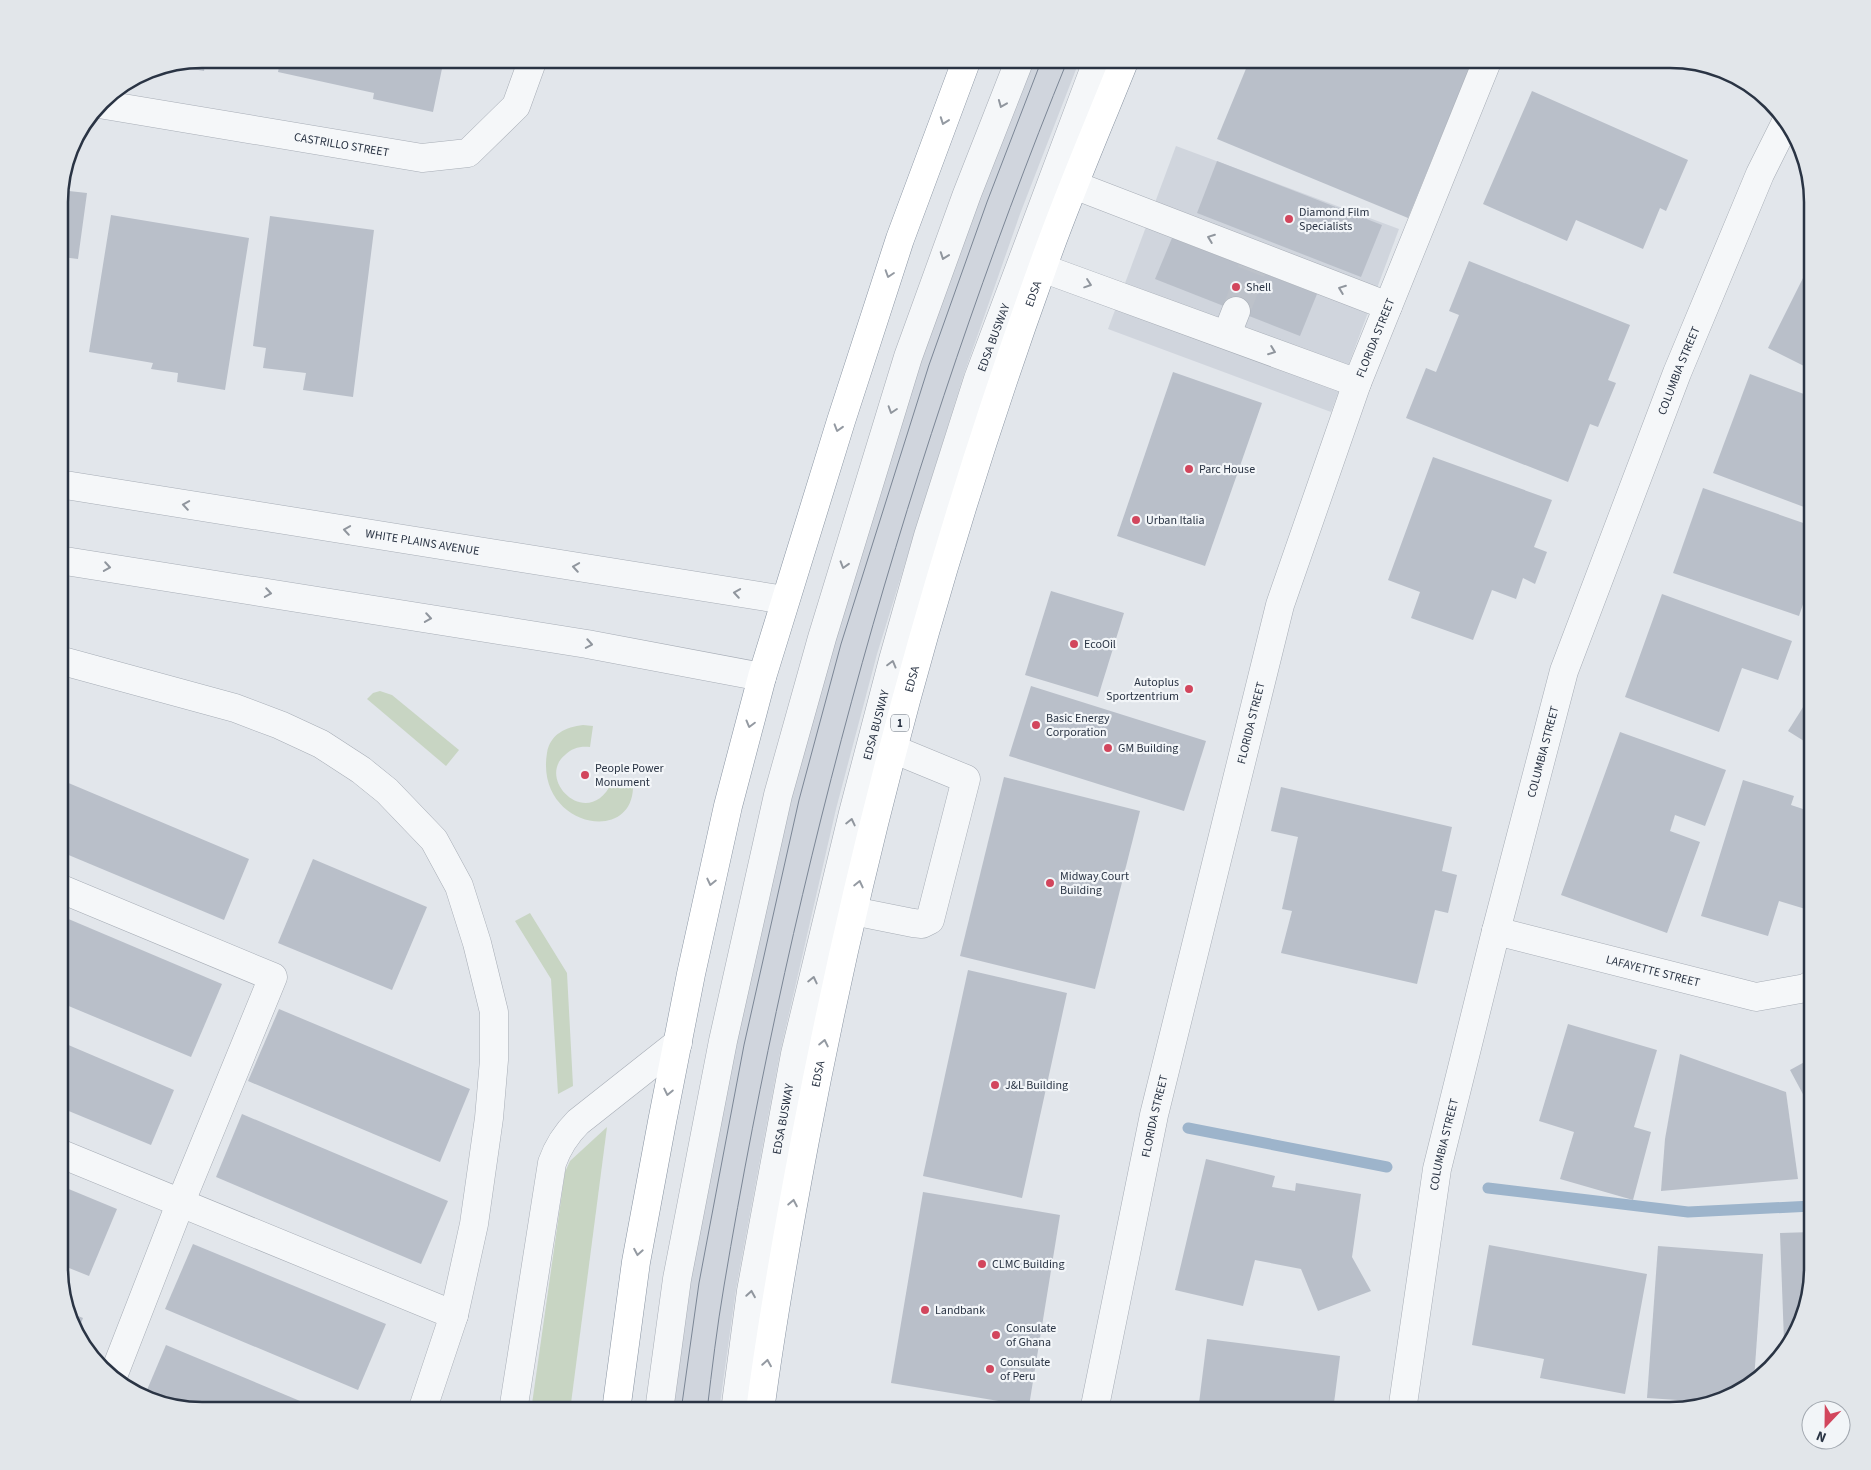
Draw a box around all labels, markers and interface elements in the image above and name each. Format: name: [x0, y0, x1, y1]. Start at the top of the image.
one-way arrow: [998, 99, 1008, 108]
one-way arrow: [940, 116, 950, 125]
street label: CASTRILLO STREET: [293, 128, 391, 161]
place label: Diamond Film Specialists: [1299, 204, 1369, 235]
marker: Diamond Film Specialists: [1283, 213, 1295, 225]
one-way arrow: [1207, 234, 1216, 244]
one-way arrow: [940, 251, 950, 260]
one-way arrow: [885, 269, 895, 278]
street label: EDSA: [1021, 278, 1046, 309]
one-way arrow: [1084, 278, 1092, 288]
place label: Shell: [1246, 279, 1271, 296]
marker: Shell: [1230, 281, 1242, 293]
one-way arrow: [1339, 285, 1347, 295]
street label: FLORIDA STREET: [1352, 295, 1399, 380]
street label: EDSA BUSWAY: [973, 301, 1014, 374]
street label: COLUMBIA STREET: [1653, 323, 1704, 417]
one-way arrow: [1268, 345, 1276, 355]
one-way arrow: [887, 405, 897, 413]
one-way arrow: [834, 424, 844, 432]
place label: Parc House: [1199, 461, 1255, 478]
marker: Parc House: [1183, 463, 1195, 475]
one-way arrow: [182, 500, 190, 510]
place label: Urban Italia: [1146, 512, 1204, 529]
marker: Urban Italia: [1130, 514, 1142, 526]
street label: WHITE PLAINS AVENUE: [364, 525, 481, 560]
one-way arrow: [342, 526, 351, 536]
one-way arrow: [839, 560, 849, 568]
one-way arrow: [103, 562, 112, 572]
one-way arrow: [572, 562, 580, 573]
one-way arrow: [263, 587, 272, 597]
one-way arrow: [732, 588, 740, 599]
one-way arrow: [424, 613, 433, 623]
place label: EcoOil: [1084, 636, 1116, 653]
one-way arrow: [584, 638, 593, 648]
marker: EcoOil: [1068, 638, 1080, 650]
one-way arrow: [886, 661, 896, 669]
street label: EDSA: [900, 664, 924, 694]
place label: Autoplus Sportzentrium: [1106, 674, 1179, 705]
street label: FLORIDA STREET: [1233, 679, 1269, 766]
marker: Autoplus Sportzentrium: [1183, 683, 1195, 695]
street label: EDSA BUSWAY: [859, 688, 893, 762]
street label: COLUMBIA STREET: [1523, 704, 1563, 799]
place label: Basic Energy Corporation: [1046, 710, 1110, 741]
road number: 1: [891, 714, 909, 731]
one-way arrow: [745, 719, 756, 728]
marker: Basic Energy Corporation: [1030, 719, 1042, 731]
place label: GM Building: [1118, 740, 1178, 757]
marker: GM Building: [1102, 742, 1114, 754]
place label: People Power Monument: [595, 760, 665, 791]
marker: People Power Monument: [579, 769, 591, 781]
one-way arrow: [845, 817, 856, 826]
place label: Midway Court Building: [1060, 868, 1129, 899]
one-way arrow: [707, 877, 717, 886]
marker: Midway Court Building: [1044, 877, 1056, 889]
one-way arrow: [853, 880, 864, 889]
street label: LAFAYETTE STREET: [1604, 951, 1702, 991]
one-way arrow: [807, 975, 818, 984]
one-way arrow: [818, 1039, 829, 1048]
street label: EDSA: [807, 1059, 829, 1089]
street label: FLORIDA STREET: [1137, 1073, 1172, 1159]
place label: J&L Building: [1005, 1077, 1068, 1094]
marker: J&L Building: [989, 1079, 1001, 1091]
street label: EDSA BUSWAY: [768, 1082, 798, 1156]
one-way arrow: [663, 1088, 674, 1097]
street label: COLUMBIA STREET: [1425, 1096, 1463, 1192]
one-way arrow: [788, 1198, 798, 1207]
one-way arrow: [633, 1247, 644, 1256]
place label: CLMC Building: [992, 1256, 1064, 1273]
marker: CLMC Building: [976, 1258, 988, 1270]
one-way arrow: [745, 1289, 755, 1298]
place label: Landbank: [935, 1302, 985, 1319]
marker: Landbank: [919, 1304, 931, 1316]
place label: Consulate of Ghana: [1006, 1320, 1056, 1351]
marker: Consulate of Ghana: [990, 1329, 1002, 1341]
place label: Consulate of Peru: [1000, 1354, 1050, 1385]
one-way arrow: [761, 1359, 772, 1367]
marker: Consulate of Peru: [984, 1363, 996, 1375]
north arrow: [1801, 1400, 1851, 1450]
text: N: [1813, 1425, 1830, 1447]

